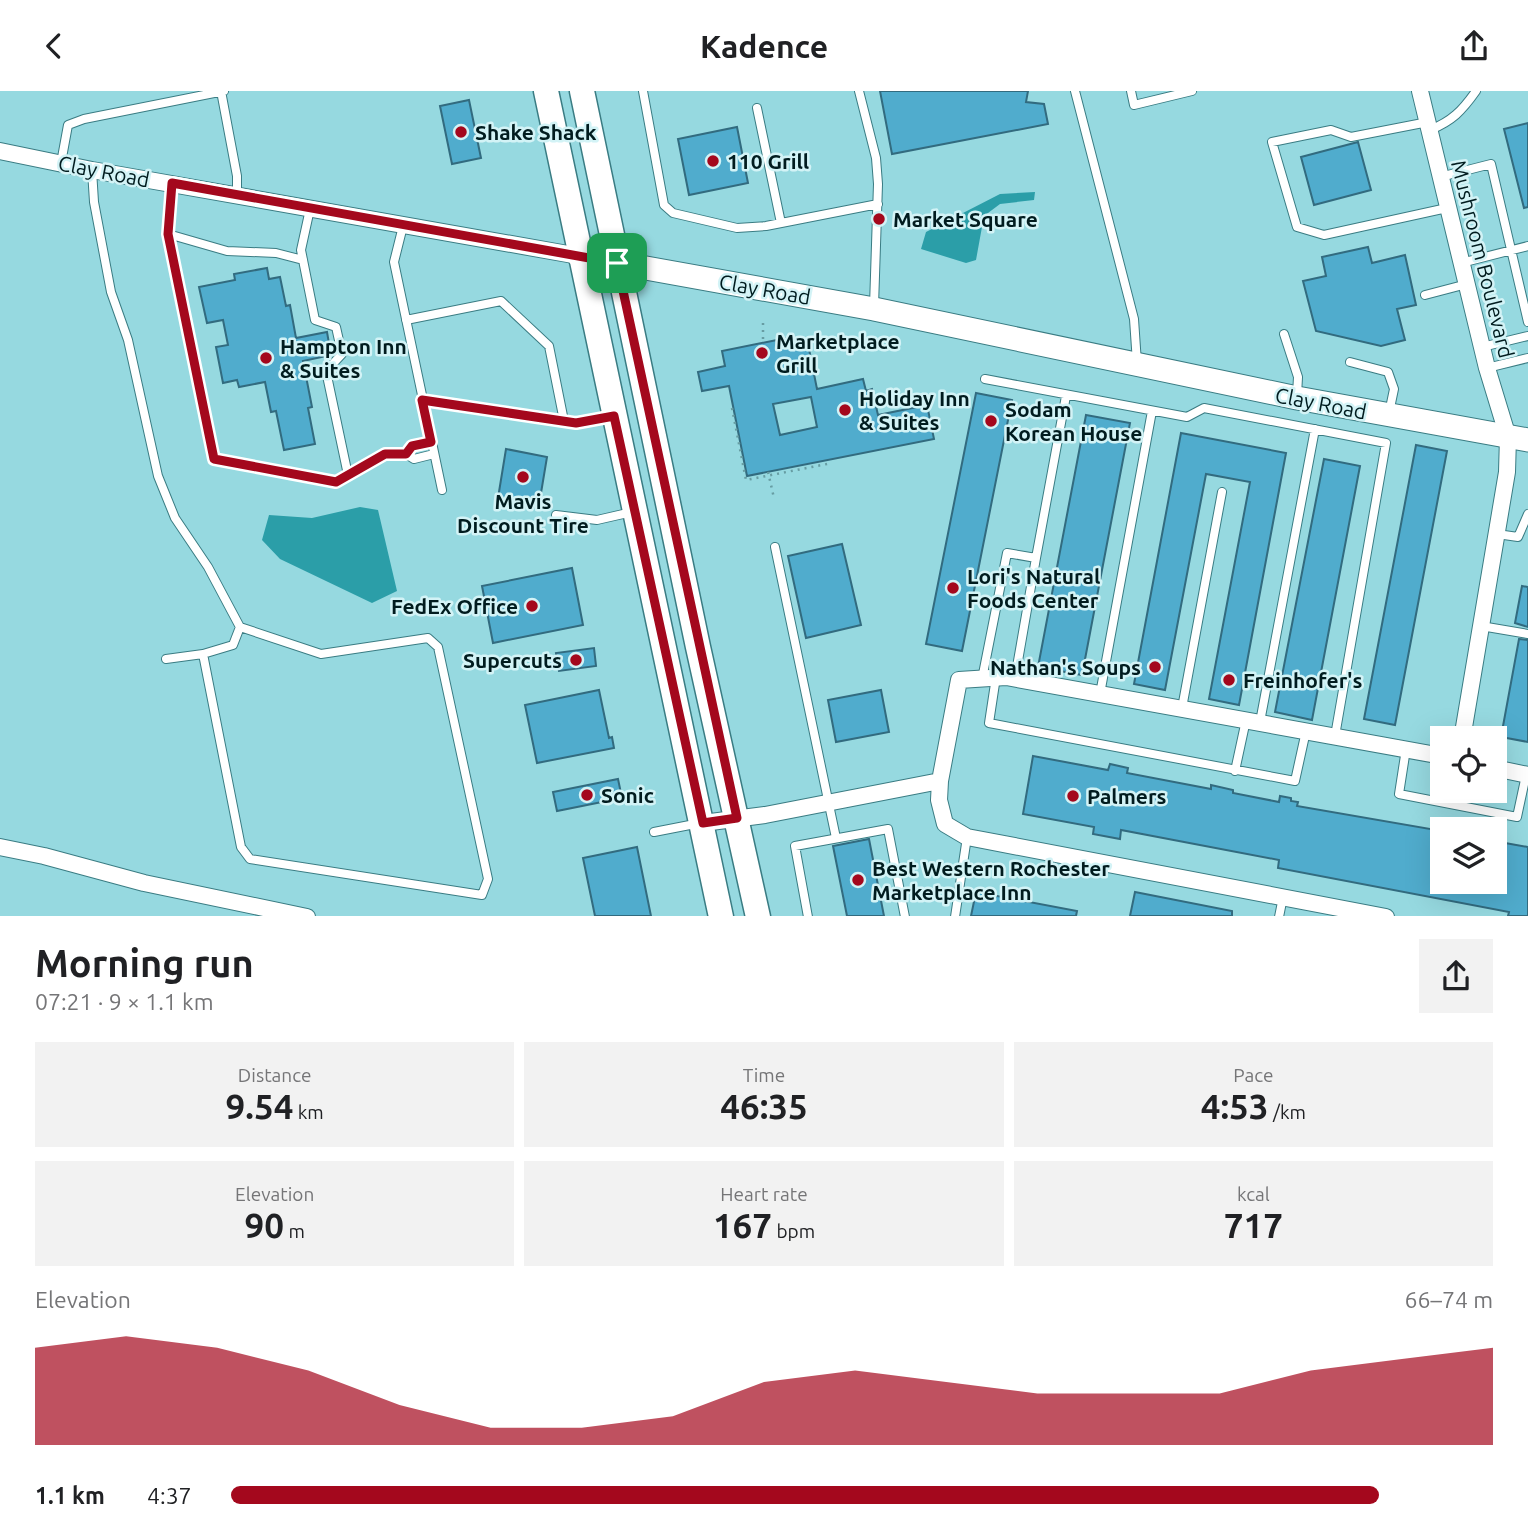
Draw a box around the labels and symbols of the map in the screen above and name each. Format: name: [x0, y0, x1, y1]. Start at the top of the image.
place label: Shake Shack: [475, 120, 597, 144]
marker: Shake Shack: [453, 124, 469, 140]
place label: 110 Grill: [727, 149, 809, 173]
street label: Clay Road: [56, 150, 152, 192]
marker: 110 Grill: [705, 153, 721, 169]
street label: Mushroom Boulevard: [1447, 158, 1519, 360]
place label: Market Square: [893, 207, 1038, 231]
marker: Market Square: [871, 211, 887, 227]
pin: [587, 233, 647, 293]
street label: Clay Road: [717, 269, 813, 309]
place label: Marketplace Grill: [776, 329, 900, 377]
place label: Hampton Inn & Suites: [280, 334, 407, 382]
marker: Marketplace Grill: [754, 345, 770, 361]
marker: Hampton Inn & Suites: [258, 350, 274, 366]
street label: Clay Road: [1273, 382, 1369, 424]
place label: Holiday Inn & Suites: [859, 386, 970, 434]
place label: Sodam Korean House: [1005, 397, 1142, 445]
marker: Holiday Inn & Suites: [837, 402, 853, 418]
marker: Sodam Korean House: [983, 413, 999, 429]
marker: Mavis Discount Tire: [515, 469, 531, 485]
place label: Mavis Discount Tire: [457, 489, 589, 537]
place label: Lori's Natural Foods Center: [967, 564, 1100, 612]
marker: Lori's Natural Foods Center: [945, 580, 961, 596]
place label: FedEx Office: [391, 594, 518, 618]
marker: FedEx Office: [524, 598, 540, 614]
place label: Supercuts: [463, 648, 562, 672]
marker: Supercuts: [568, 652, 584, 668]
place label: Nathan's Soups: [990, 655, 1141, 679]
marker: Nathan's Soups: [1147, 659, 1163, 675]
place label: Freinhofer's: [1243, 668, 1362, 692]
marker: Freinhofer's: [1221, 672, 1237, 688]
place label: Sonic: [601, 783, 654, 807]
place label: Palmers: [1087, 784, 1167, 808]
marker: Sonic: [579, 787, 595, 803]
marker: Palmers: [1065, 788, 1081, 804]
place label: Best Western Rochester Marketplace Inn: [872, 856, 1110, 904]
marker: Best Western Rochester Marketplace Inn: [850, 872, 866, 888]

